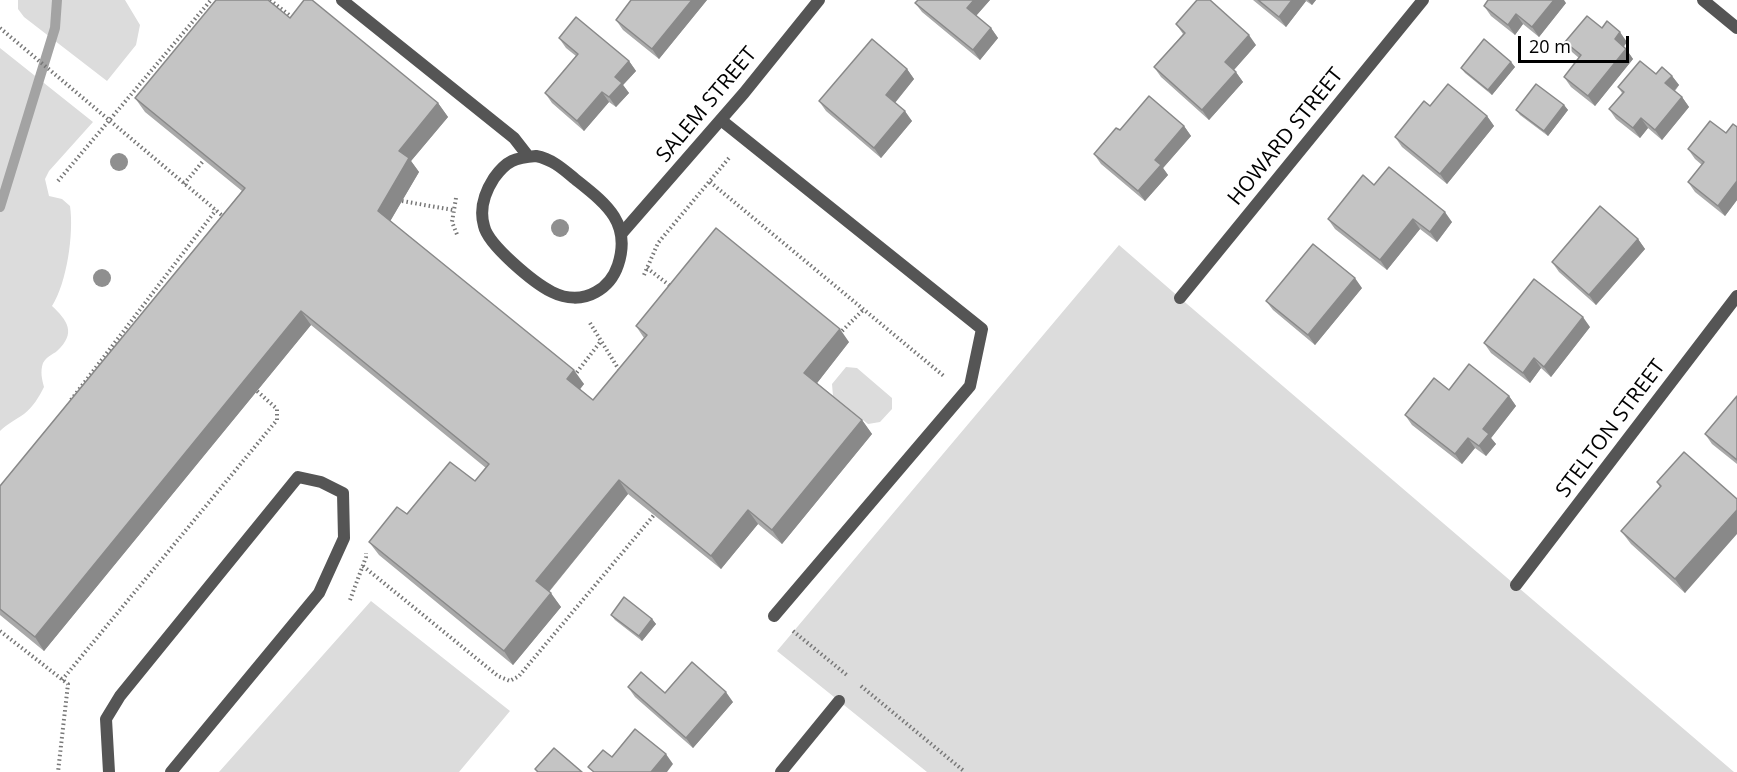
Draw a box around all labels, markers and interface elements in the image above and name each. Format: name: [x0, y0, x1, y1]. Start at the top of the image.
scale bar: [1521, 24, 1632, 62]
text: 20 m: [1529, 34, 1571, 58]
street label: SALEM STREET: [651, 42, 763, 168]
street label: HOWARD STREET: [1223, 63, 1349, 211]
street label: STELTON STREET: [1551, 355, 1671, 503]

